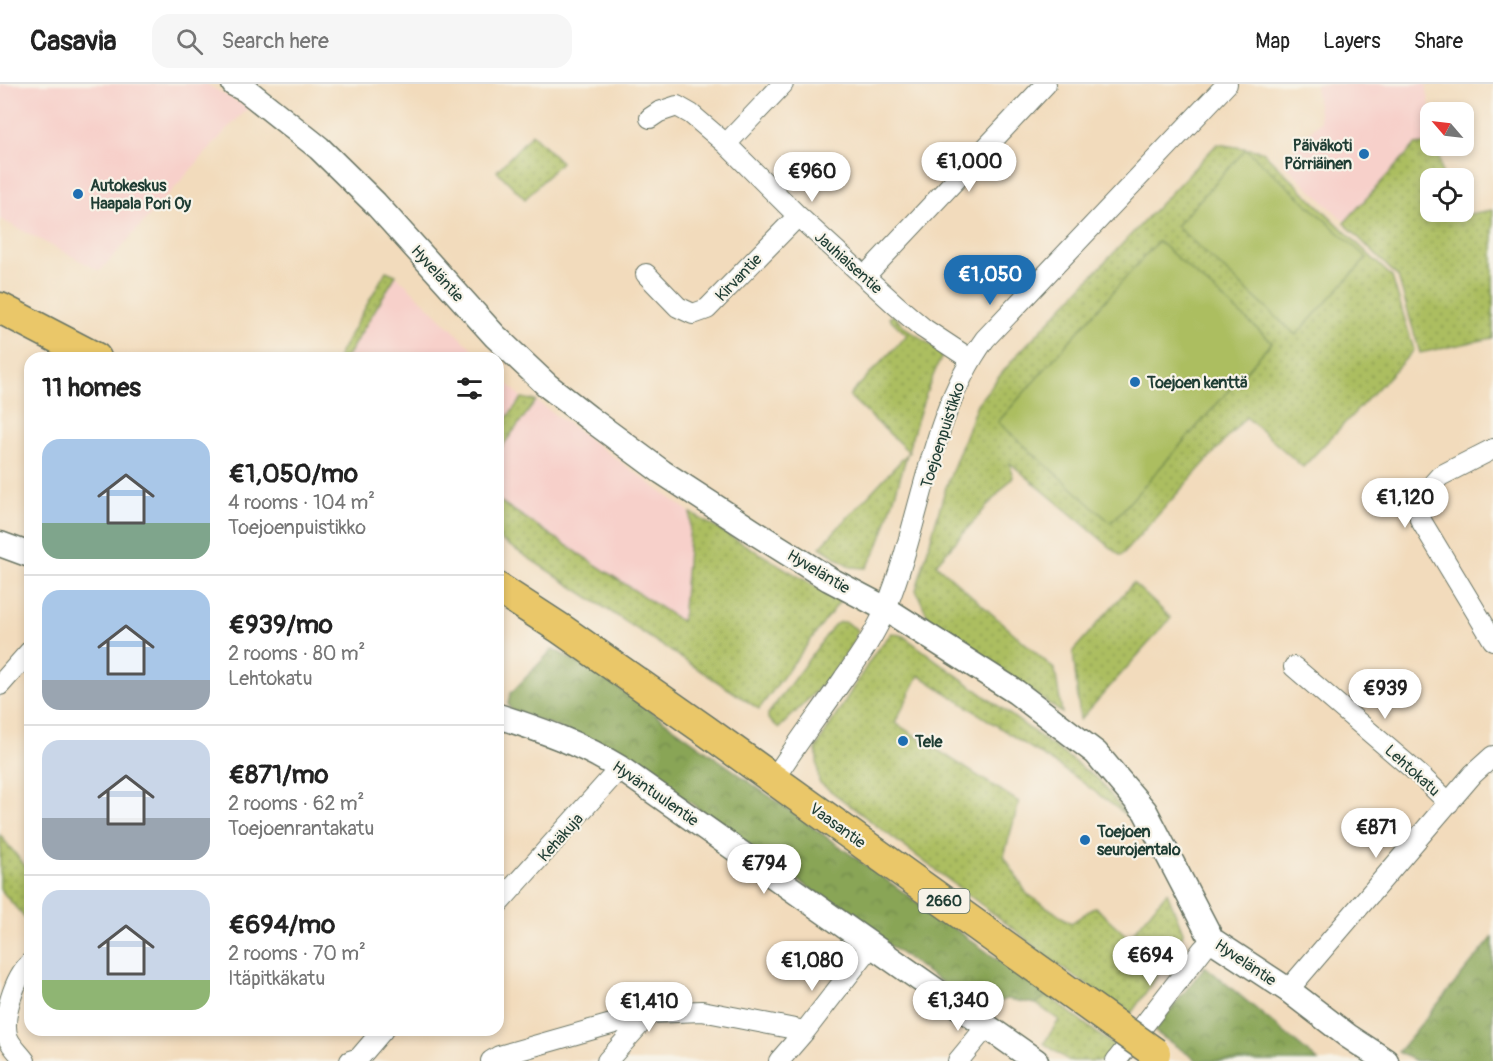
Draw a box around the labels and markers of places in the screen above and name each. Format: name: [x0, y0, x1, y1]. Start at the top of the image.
place label: Päiväkoti Pörriäinen: [1284, 136, 1352, 174]
pin: €1,000: [920, 142, 1018, 193]
marker: Päiväkoti Pörriäinen: [1357, 147, 1371, 161]
pin: €960: [776, 152, 848, 203]
place label: Autokeskus Haapala Pori Oy: [90, 176, 191, 214]
marker: Autokeskus Haapala Pori Oy: [71, 187, 85, 201]
pin: €1,050: [941, 255, 1039, 306]
place label: Toejoen kenttä: [1146, 373, 1248, 393]
marker: Toejoen kenttä: [1128, 375, 1142, 389]
pin: €1,120: [1356, 478, 1454, 529]
pin: €939: [1349, 669, 1421, 720]
place label: Tele: [914, 732, 944, 752]
marker: Tele: [896, 734, 910, 748]
pin: €871: [1340, 808, 1412, 859]
place label: Toejoen seurojentalo: [1096, 822, 1181, 860]
marker: Toejoen seurojentalo: [1078, 833, 1092, 847]
pin: €794: [728, 844, 800, 895]
pin: €694: [1114, 936, 1186, 987]
pin: €1,080: [763, 941, 861, 992]
pin: €1,340: [909, 981, 1007, 1032]
pin: €1,410: [600, 982, 698, 1033]

